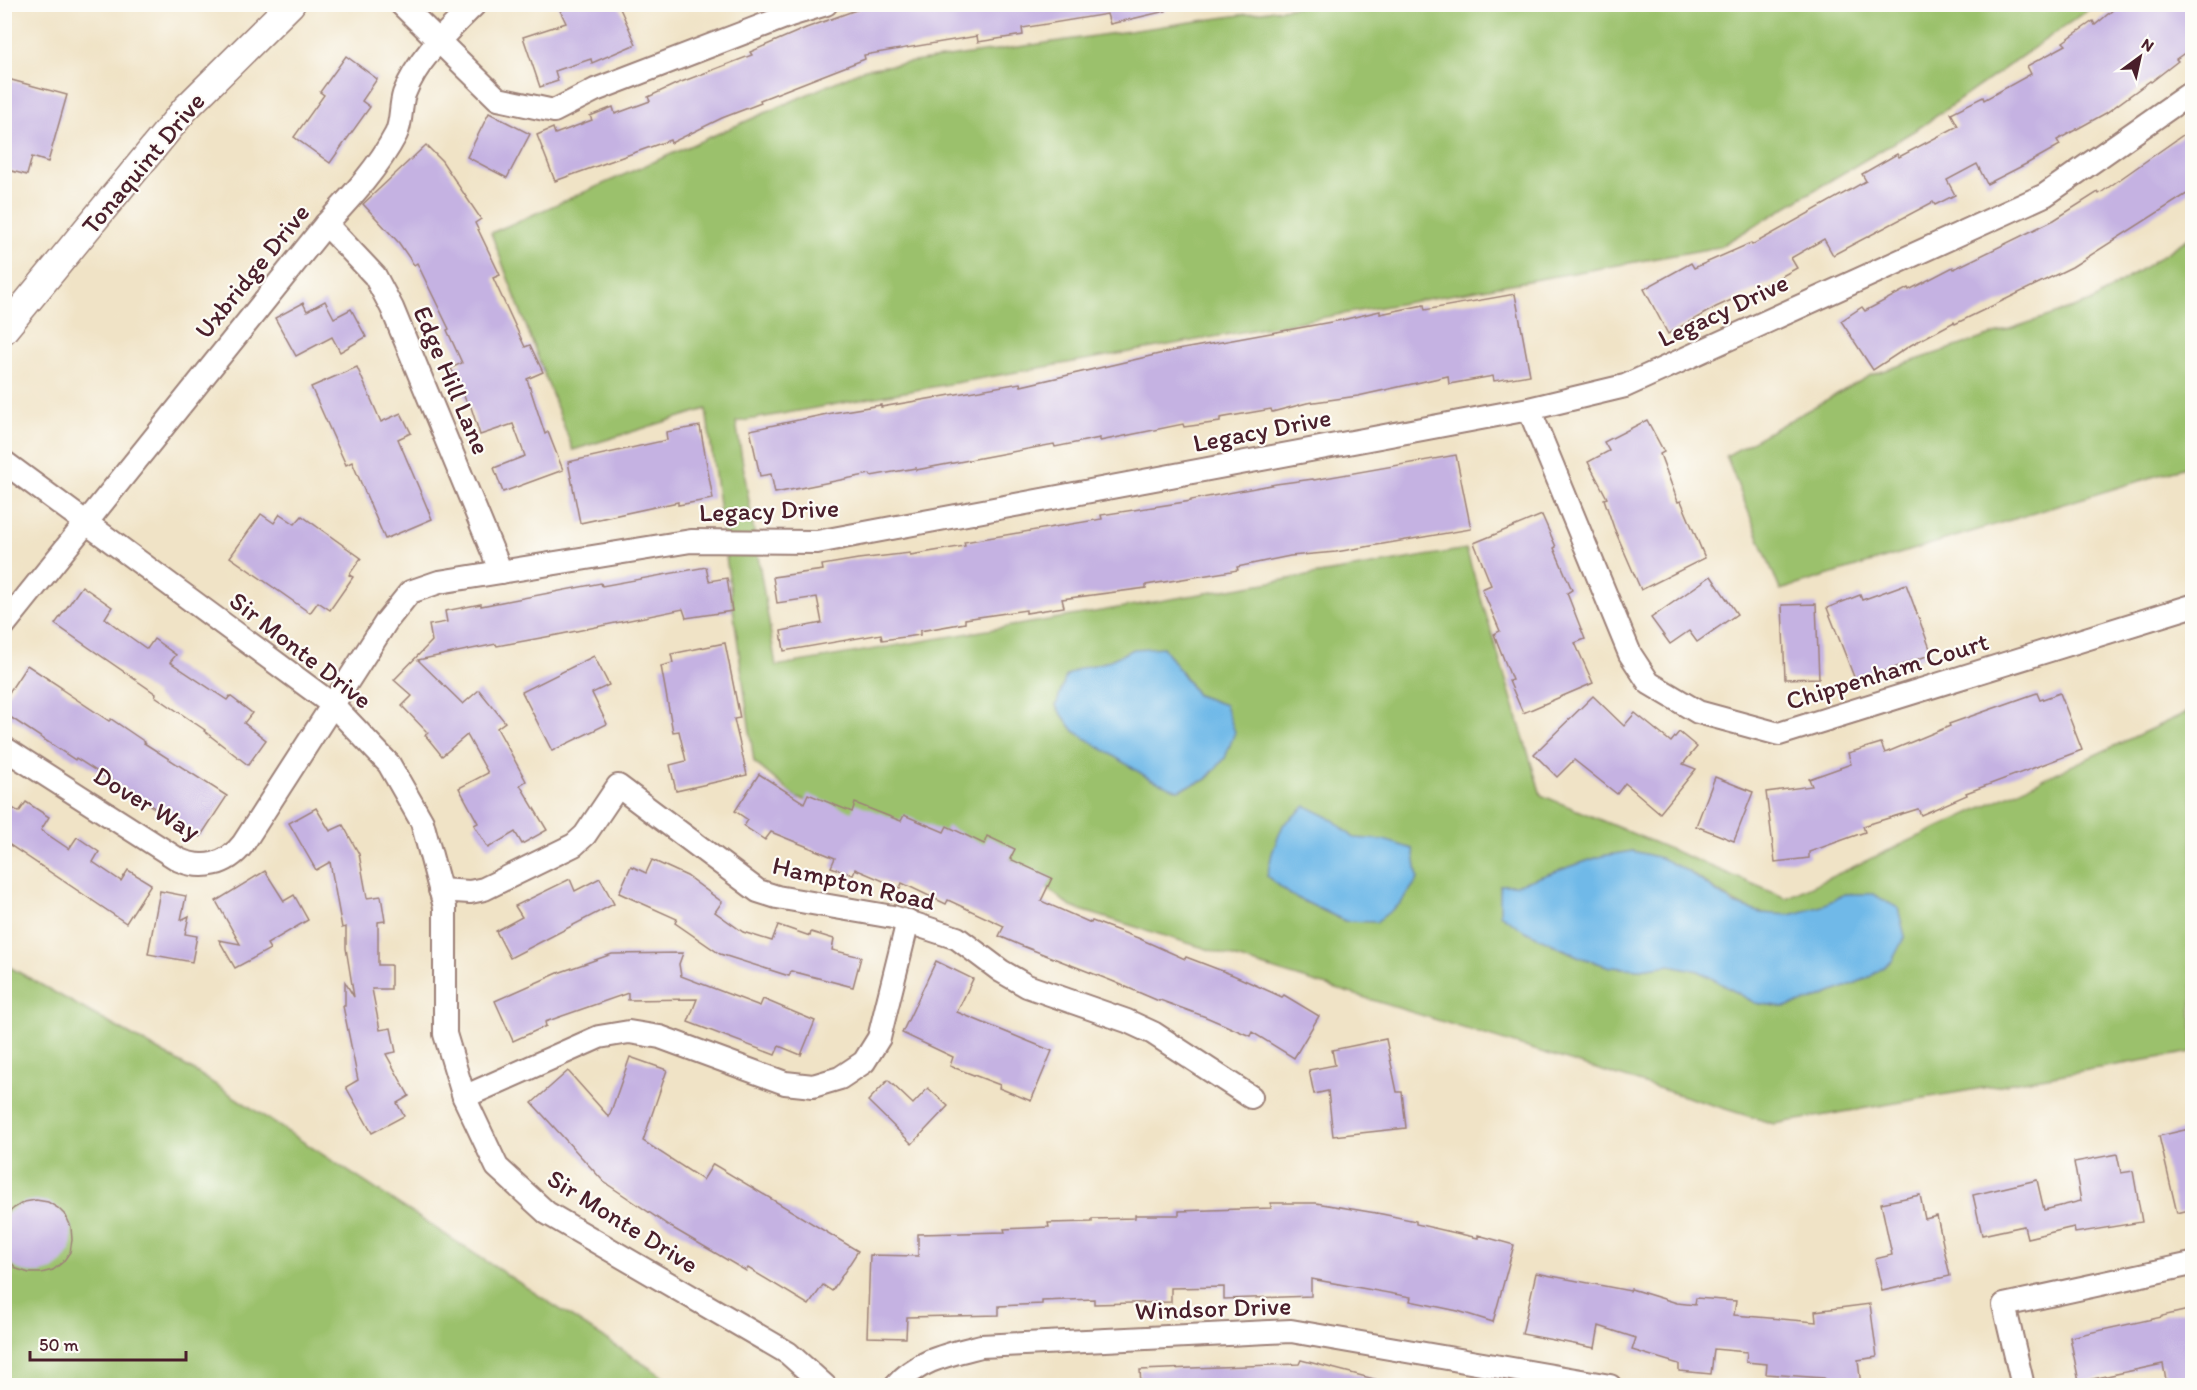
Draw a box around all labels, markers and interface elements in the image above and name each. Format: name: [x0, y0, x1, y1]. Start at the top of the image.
north arrow: [2110, 27, 2170, 87]
text: N: [2138, 34, 2158, 56]
street label: Tonaquint Drive: [74, 85, 212, 241]
street label: Uxbridge Drive: [188, 197, 316, 345]
street label: Legacy Drive: [1653, 266, 1793, 354]
street label: Edge Hill Lane: [406, 301, 498, 459]
street label: Legacy Drive: [1190, 401, 1334, 459]
street label: Legacy Drive: [698, 492, 840, 528]
street label: Sir Monte Drive: [223, 584, 379, 716]
street label: Chippenham Court: [1782, 625, 1992, 717]
street label: Dover Way: [88, 759, 206, 847]
street label: Hampton Road: [769, 849, 939, 917]
street label: Sir Monte Drive: [542, 1162, 704, 1280]
street label: Windsor Drive: [1134, 1289, 1292, 1327]
scale bar: [30, 1324, 186, 1362]
text: 50 m: [39, 1334, 79, 1356]

